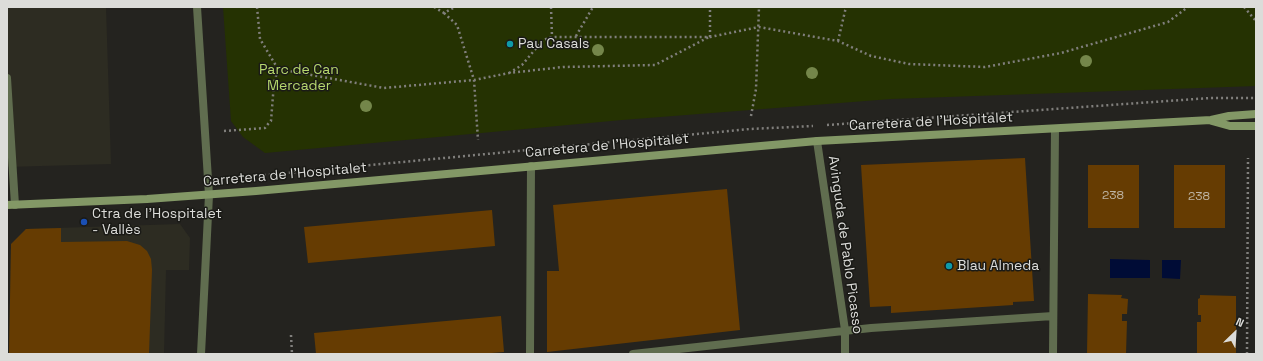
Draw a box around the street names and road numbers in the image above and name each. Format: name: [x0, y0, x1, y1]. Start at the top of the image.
street label: Carretera de l'Hospitalet: [848, 109, 1014, 135]
street label: Carretera de l'Hospitalet: [524, 130, 690, 162]
street label: Avinguda de Pablo Picasso: [824, 155, 866, 335]
street label: Carretera de l'Hospitalet: [202, 159, 368, 191]

